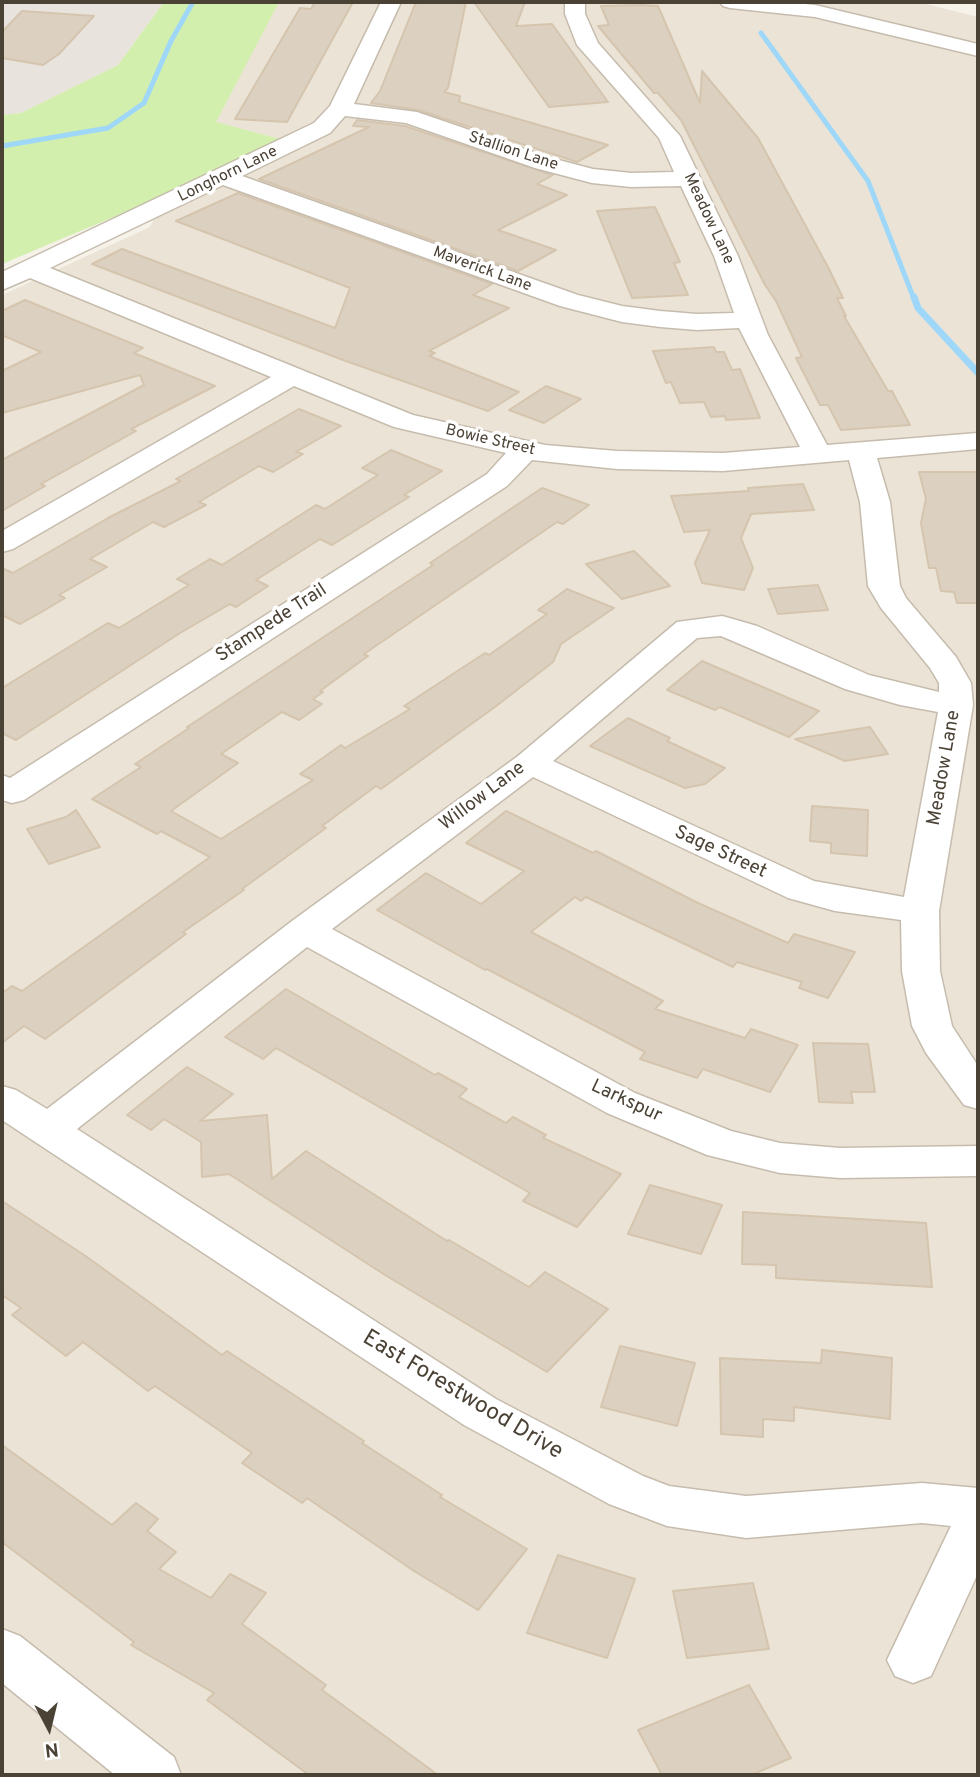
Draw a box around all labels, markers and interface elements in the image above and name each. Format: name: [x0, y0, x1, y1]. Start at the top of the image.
street label: Stallion Lane: [466, 128, 560, 176]
street label: Longhorn Lane: [175, 143, 281, 207]
street label: Meadow Lane: [678, 170, 738, 268]
street label: Maverick Lane: [430, 243, 534, 297]
street label: Bowie Street: [443, 421, 537, 461]
street label: Stampede Trail: [212, 580, 332, 668]
street label: Meadow Lane: [924, 708, 966, 828]
street label: Willow Lane: [436, 757, 530, 837]
street label: Sage Street: [670, 822, 770, 884]
street label: Larkspur: [587, 1076, 665, 1128]
street label: East Forestwood Drive: [357, 1325, 567, 1467]
north arrow: [14, 1693, 84, 1763]
text: N: [43, 1736, 60, 1762]

